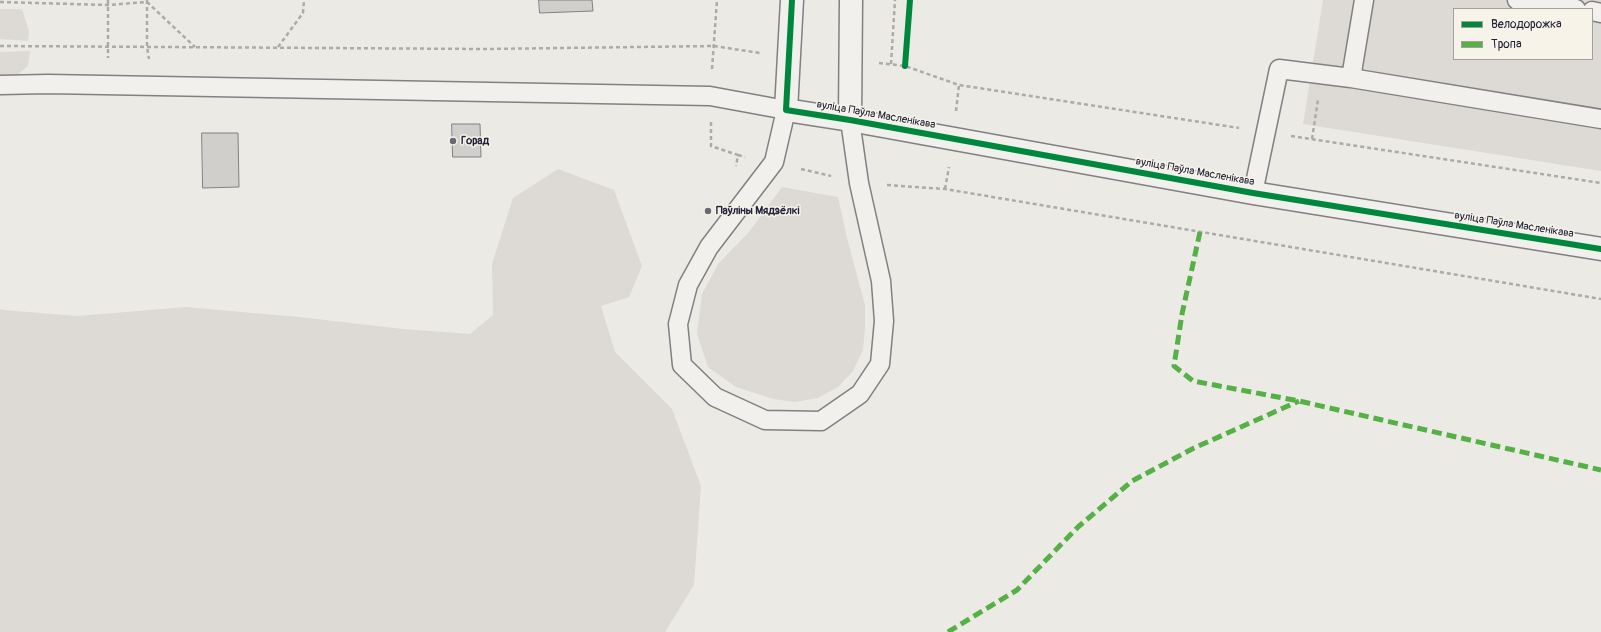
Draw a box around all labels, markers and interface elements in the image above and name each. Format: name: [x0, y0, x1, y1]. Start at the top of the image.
legend: [1453, 8, 1593, 60]
text: Велодорожка: [1491, 17, 1562, 32]
text: Тропа: [1491, 37, 1521, 52]
street label: вуліца Паўла Масленікава: [815, 98, 937, 132]
place label: Горад: [461, 134, 489, 148]
marker: Горад: [448, 136, 458, 146]
street label: вуліца Паўла Масленікава: [1134, 155, 1256, 189]
place label: Паўліны Мядзёлкі: [716, 204, 799, 218]
marker: Паўліны Мядзёлкі: [703, 206, 713, 216]
street label: вуліца Паўла Масленікава: [1453, 209, 1575, 241]

